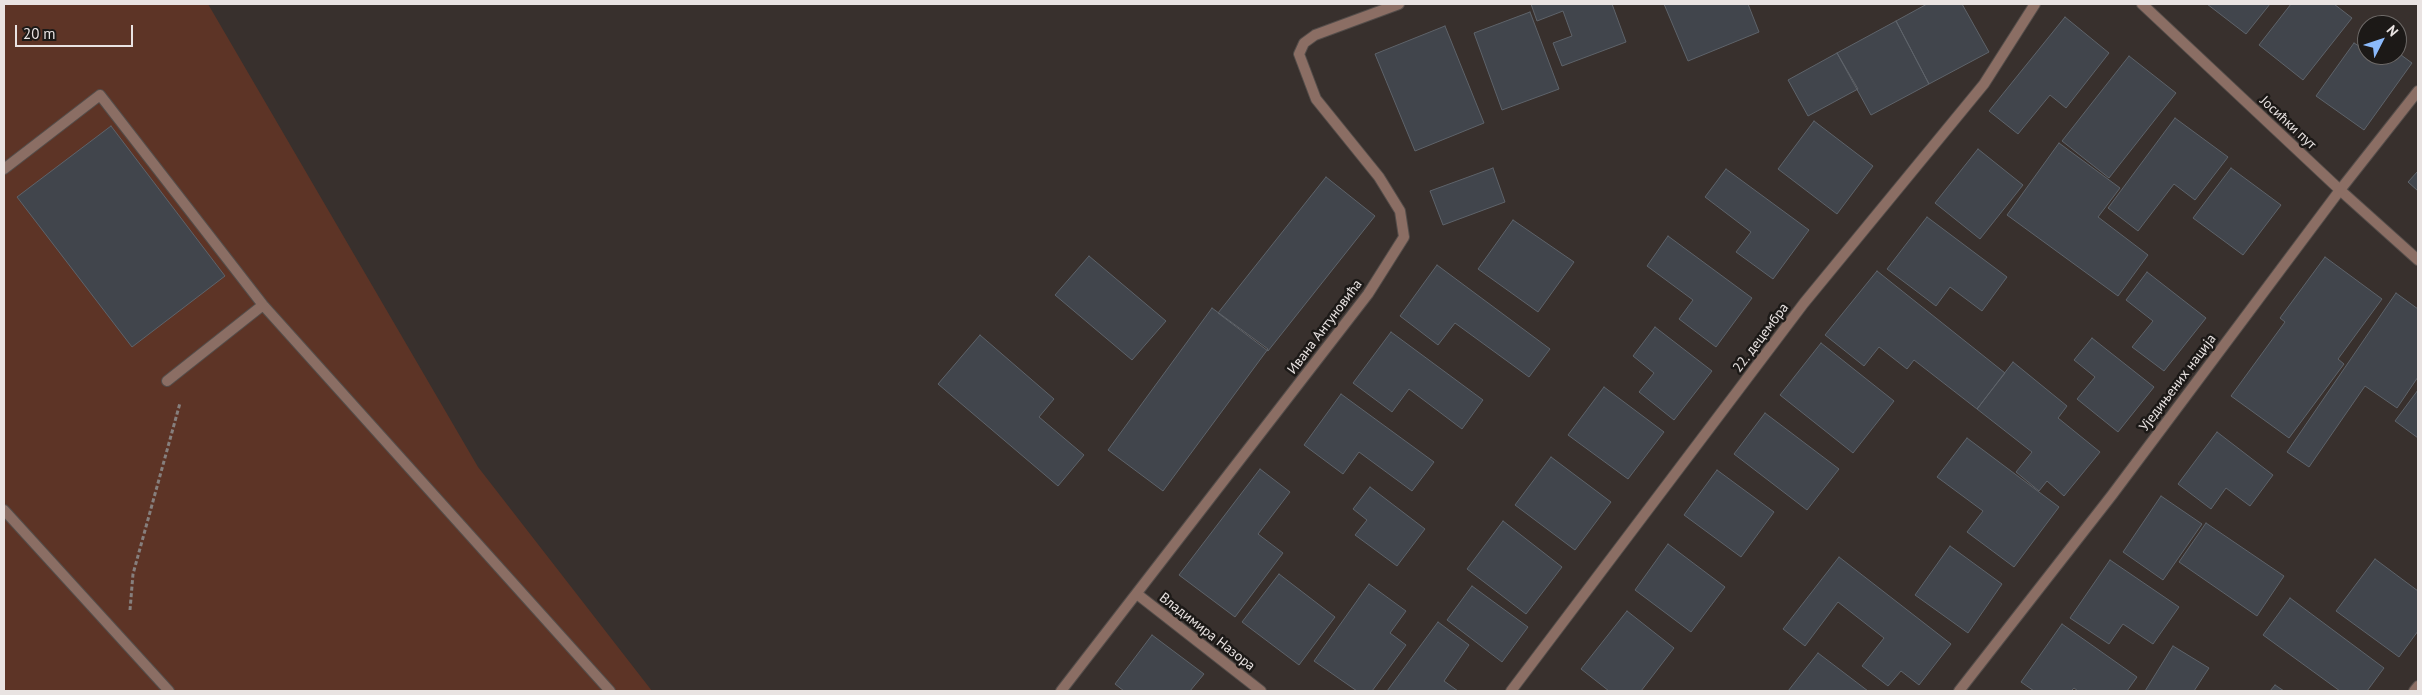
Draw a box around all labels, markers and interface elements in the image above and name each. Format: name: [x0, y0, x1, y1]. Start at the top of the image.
scale bar: [18, 15, 135, 47]
north arrow: [2357, 15, 2407, 65]
text: N: [2383, 21, 2402, 40]
text: 20 m: [23, 24, 56, 43]
street label: Јосићки пут: [2256, 93, 2320, 153]
street label: Ивана Антуновића: [1284, 276, 1366, 378]
street label: 22. децембра: [1729, 300, 1793, 376]
street label: Уједињених нација: [2136, 331, 2220, 435]
street label: Владимира Назора: [1156, 589, 1258, 675]

